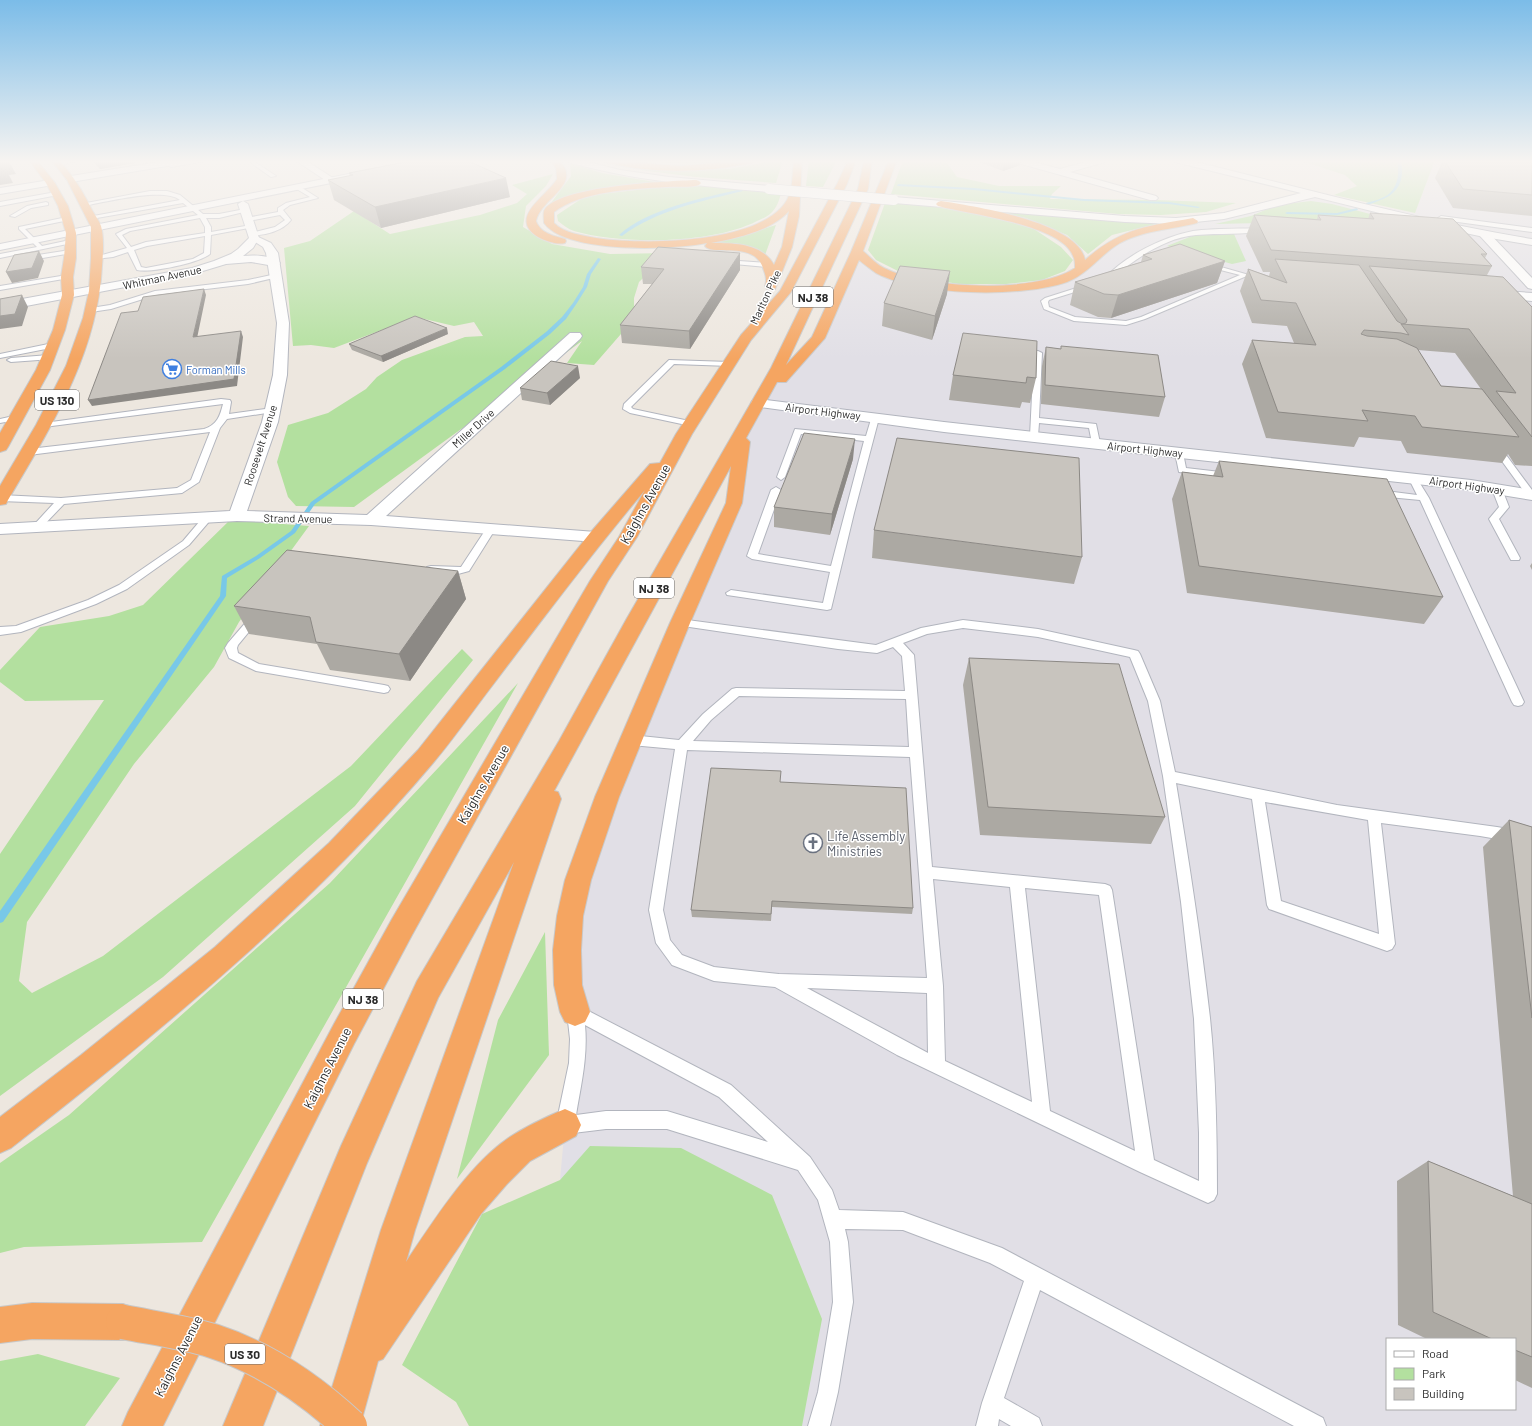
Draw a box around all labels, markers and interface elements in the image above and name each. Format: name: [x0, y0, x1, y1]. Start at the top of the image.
street label: Whitman Avenue: [121, 262, 203, 292]
street label: Marlton Pike: [747, 268, 783, 326]
road number: NJ 38: [793, 287, 833, 307]
supermarket icon: Forman Mills: [161, 358, 183, 380]
place label: Forman Mills: [186, 363, 246, 376]
road number: US 130: [35, 390, 79, 410]
street label: Airport Highway: [784, 400, 862, 422]
street label: Roosevelt Avenue: [241, 403, 279, 487]
street label: Miller Drive: [449, 406, 497, 450]
street label: Airport Highway: [1107, 439, 1183, 459]
street label: Kaighns Avenue: [616, 461, 674, 547]
street label: Airport Highway: [1428, 473, 1506, 497]
street label: Strand Avenue: [263, 511, 333, 525]
road number: NJ 38: [634, 578, 674, 598]
street label: Kaighns Avenue: [454, 741, 512, 827]
place label: Life Assembly Ministries: [827, 828, 905, 859]
church icon: Life Assembly Ministries: [802, 832, 824, 854]
road number: NJ 38: [343, 989, 383, 1009]
street label: Kaighns Avenue: [300, 1025, 354, 1111]
street label: Kaighns Avenue: [151, 1313, 205, 1399]
legend: [1386, 1338, 1516, 1410]
road number: US 30: [225, 1344, 265, 1364]
text: Road: [1422, 1346, 1449, 1360]
text: Park: [1422, 1366, 1446, 1380]
text: Building: [1422, 1386, 1464, 1400]

